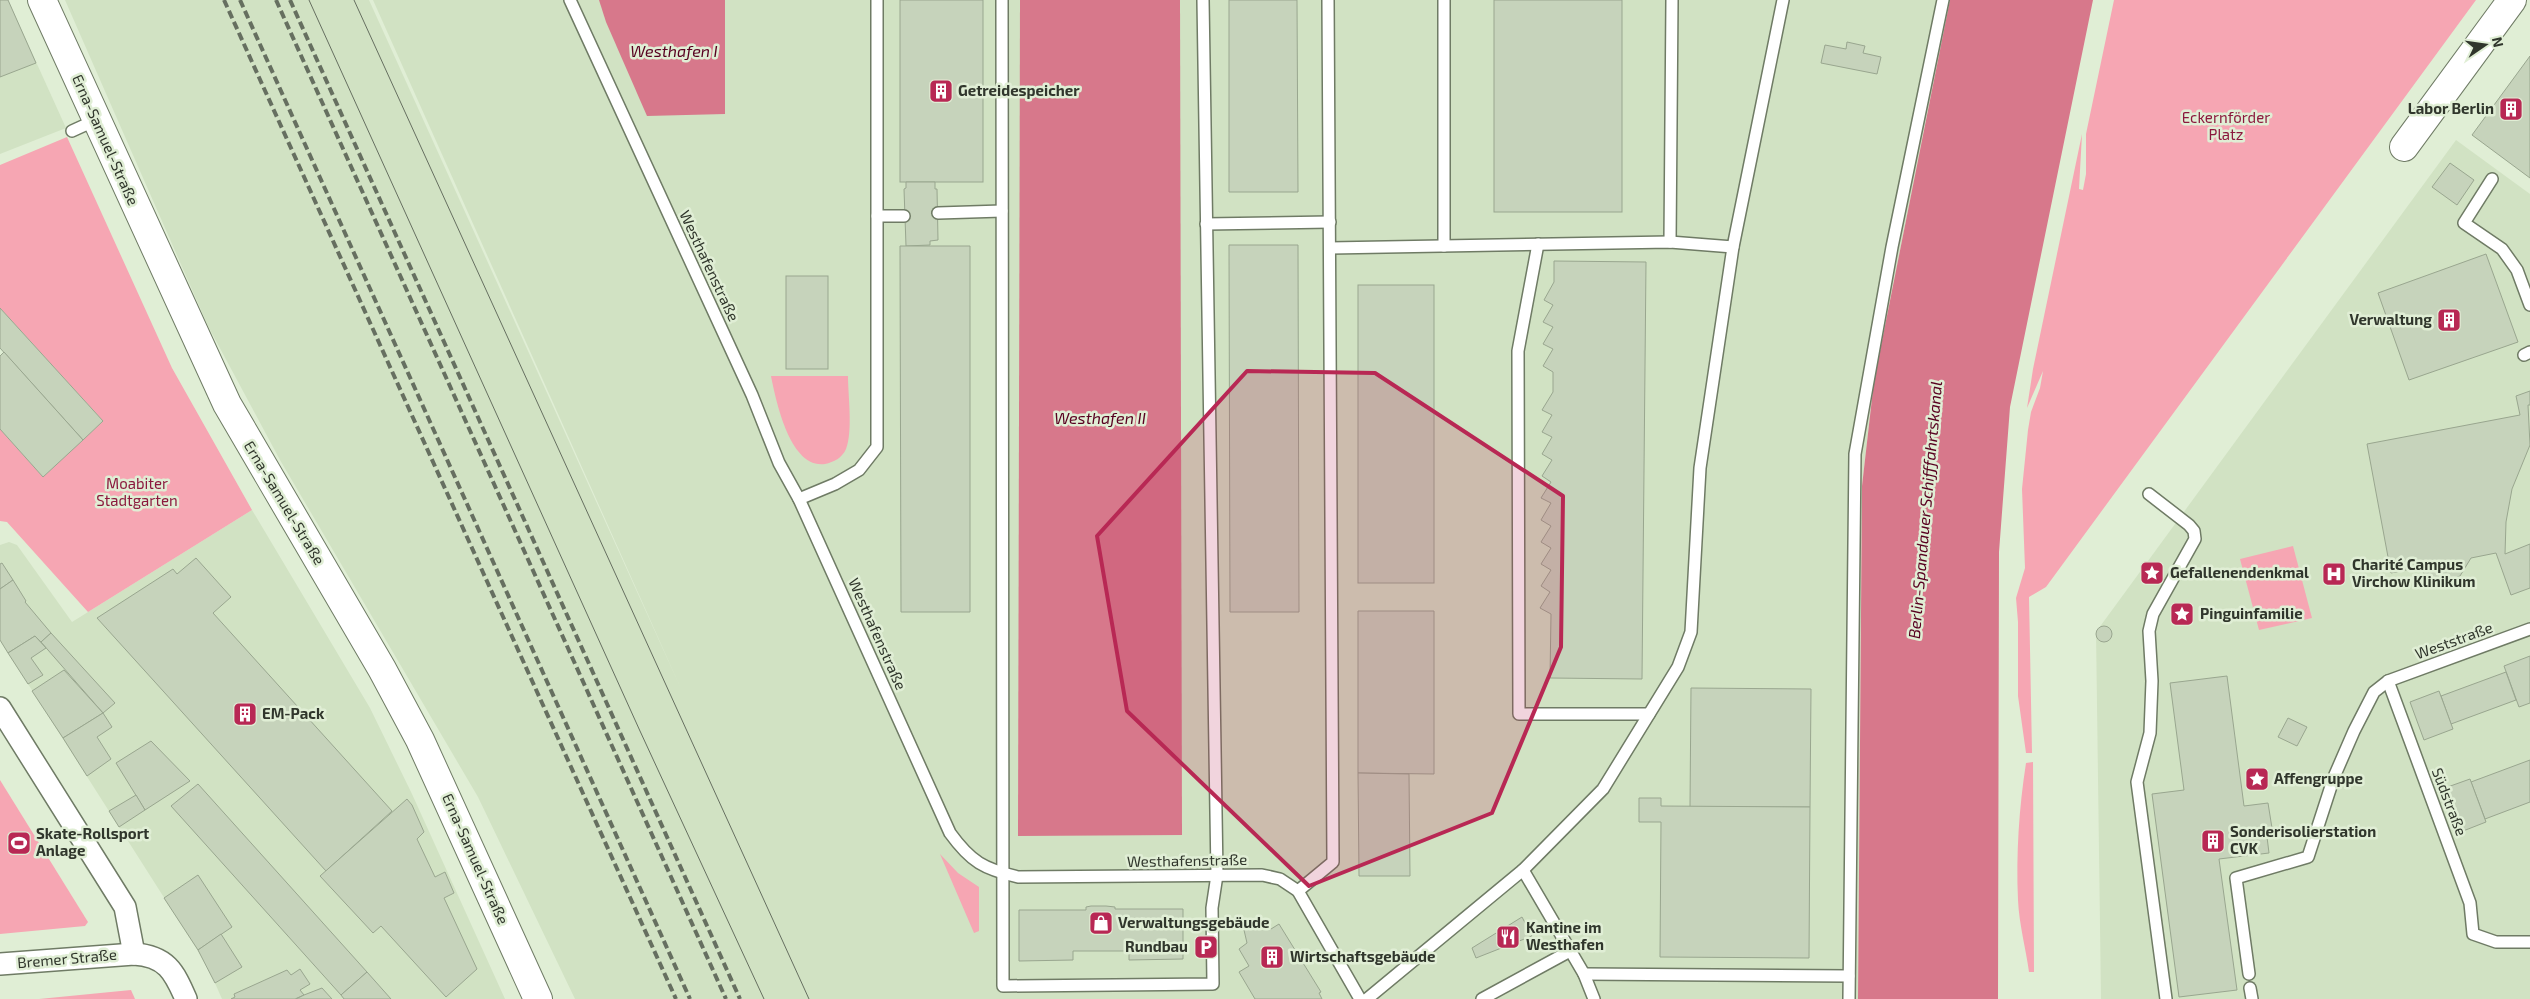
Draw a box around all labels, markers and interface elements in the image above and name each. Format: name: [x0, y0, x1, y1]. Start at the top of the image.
north arrow: [2460, 20, 2510, 70]
text: N: [2489, 35, 2508, 49]
water label: Westhafen I: [630, 41, 718, 60]
street label: Erna-Samuel-Straße: [69, 71, 143, 208]
building icon: Getreidespeicher: [928, 78, 954, 104]
place label: Getreidespeicher: [958, 81, 1080, 99]
building icon: Labor Berlin: [2498, 96, 2524, 122]
place label: Labor Berlin: [2408, 99, 2494, 117]
park label: Eckernförder Platz: [2182, 108, 2270, 143]
street label: Westhafenstraße: [676, 207, 744, 324]
building icon: Verwaltung: [2436, 307, 2462, 333]
place label: Verwaltung: [2349, 310, 2432, 328]
water label: Berlin-Spandauer Schifffahrtskanal: [1904, 380, 1945, 640]
water label: Westhafen II: [1054, 408, 1146, 427]
street label: Erna-Samuel-Straße: [241, 437, 329, 568]
park label: Moabiter Stadtgarten: [96, 474, 178, 509]
place label: Charité Campus Virchow Klinikum: [2352, 555, 2475, 590]
place icon: Gefallenendenkmal: [2139, 560, 2165, 586]
hospital icon: Charité Campus Virchow Klinikum: [2321, 561, 2347, 587]
place label: Gefallenendenkmal: [2170, 563, 2309, 581]
street label: Westhafenstraße: [845, 575, 911, 692]
place icon: Pinguinfamilie: [2169, 601, 2195, 627]
place label: Pinguinfamilie: [2200, 604, 2303, 622]
street label: Weststraße: [2412, 618, 2495, 662]
building icon: EM-Pack: [232, 701, 258, 727]
place label: EM-Pack: [262, 704, 325, 722]
street label: Südstraße: [2429, 765, 2471, 838]
place icon: Affengruppe: [2244, 766, 2270, 792]
place label: Affengruppe: [2274, 769, 2363, 787]
street label: Erna-Samuel-Straße: [439, 790, 513, 927]
place label: Sonderisolierstation CVK: [2230, 822, 2376, 857]
place label: Skate-Rollsport Anlage: [36, 824, 149, 859]
building icon: Sonderisolierstation CVK: [2200, 828, 2226, 854]
sports icon: Skate-Rollsport Anlage: [6, 830, 32, 856]
street label: Westhafenstraße: [1127, 850, 1247, 870]
shop icon: Verwaltungsgebäude: [1088, 910, 1114, 936]
place label: Verwaltungsgebäude: [1118, 913, 1269, 931]
place label: Kantine im Westhafen: [1526, 918, 1604, 953]
restaurant icon: Kantine im Westhafen: [1495, 924, 1521, 950]
parking icon: Rundbau: [1193, 934, 1219, 960]
place label: Rundbau: [1125, 937, 1188, 955]
building icon: Wirtschaftsgebäude: [1259, 944, 1285, 970]
street label: Bremer Straße: [16, 945, 117, 971]
place label: Wirtschaftsgebäude: [1290, 947, 1436, 965]

